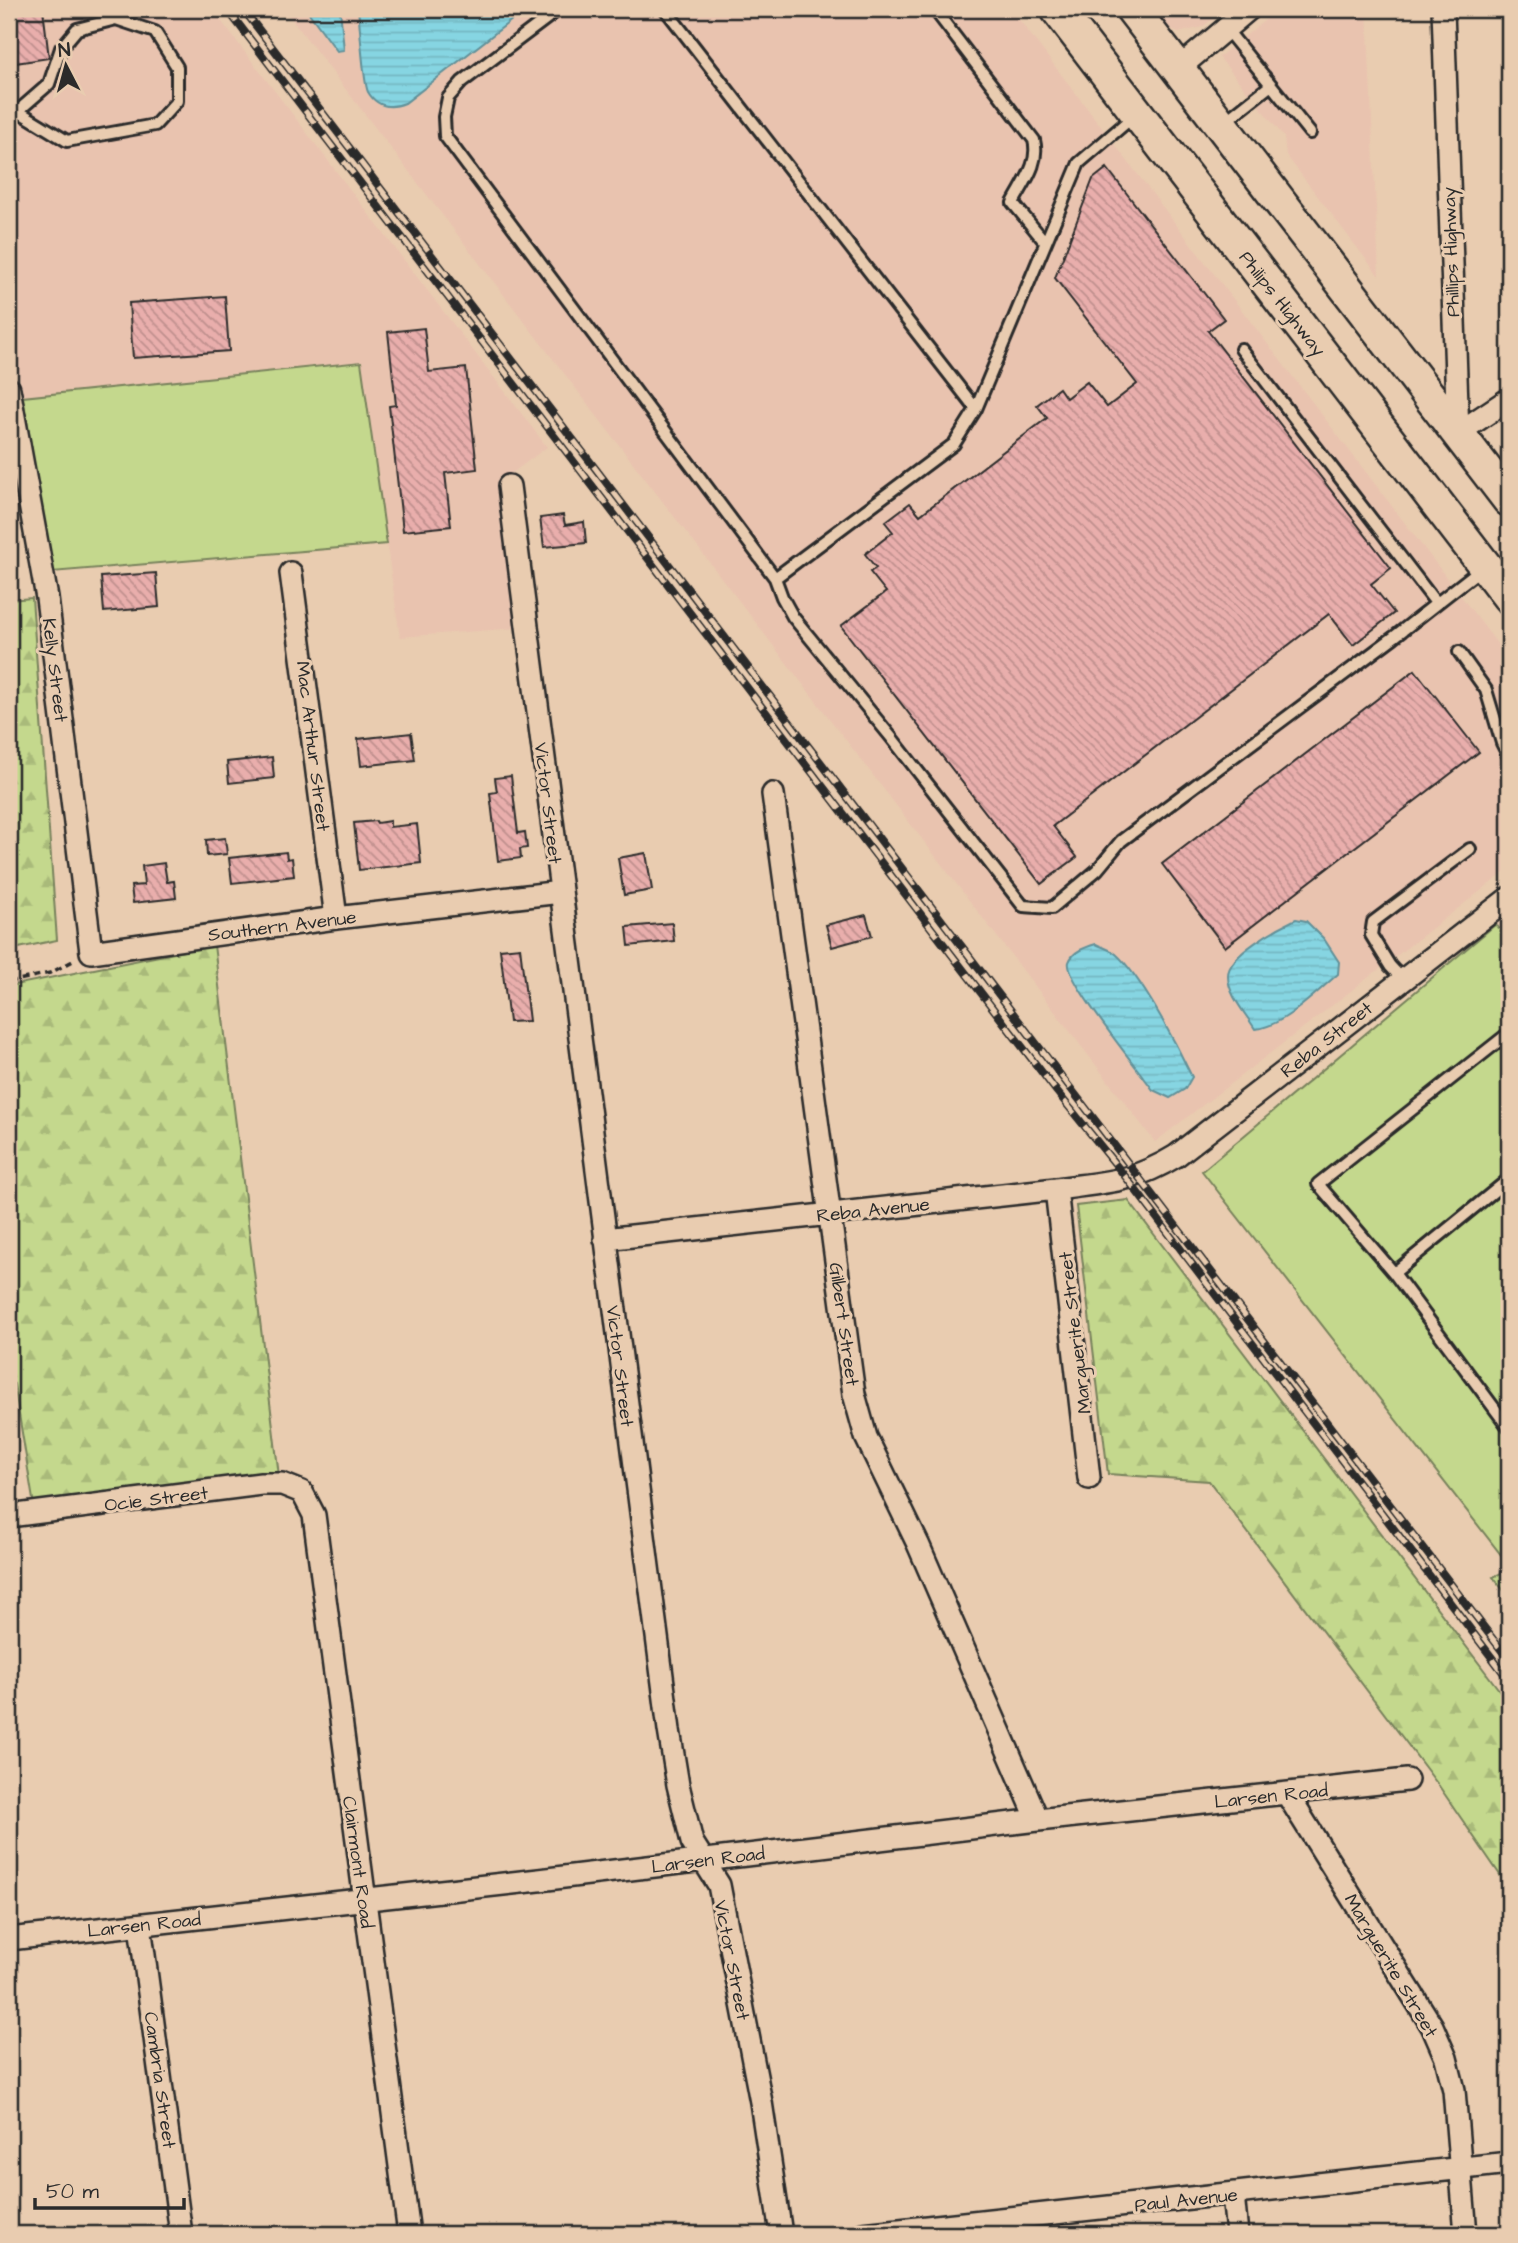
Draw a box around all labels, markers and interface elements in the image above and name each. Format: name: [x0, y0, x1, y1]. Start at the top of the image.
north arrow: [32, 32, 102, 102]
text: N: [57, 37, 72, 65]
street label: Phillips Highway: [1436, 186, 1468, 317]
street label: Philips Highway: [1231, 246, 1332, 363]
street label: Kelly Street: [34, 617, 74, 724]
street label: Mac Arthur Street: [289, 660, 336, 833]
street label: Victor Street: [527, 741, 568, 866]
street label: Southern Avenue: [206, 904, 358, 949]
street label: Reba Street: [1275, 995, 1379, 1085]
street label: Reba Avenue: [815, 1191, 931, 1230]
street label: Marguerite Street: [1052, 1250, 1100, 1415]
street label: Gilbert Street: [821, 1261, 866, 1388]
street label: Victor Street: [599, 1304, 640, 1429]
street label: Ocie Street: [103, 1480, 210, 1519]
street label: Larsen Road: [1213, 1777, 1329, 1816]
street label: Clairmont Road: [335, 1794, 380, 1930]
street label: Larsen Road: [650, 1840, 767, 1881]
street label: Marguerite Street: [1336, 1889, 1444, 2043]
street label: Victor Street: [707, 1898, 756, 2023]
street label: Larsen Road: [86, 1906, 202, 1945]
street label: Cambria Street: [137, 2010, 183, 2151]
scale bar: [35, 2166, 184, 2210]
text: 50 m: [46, 2177, 100, 2206]
street label: Paul Avenue: [1133, 2182, 1239, 2219]

